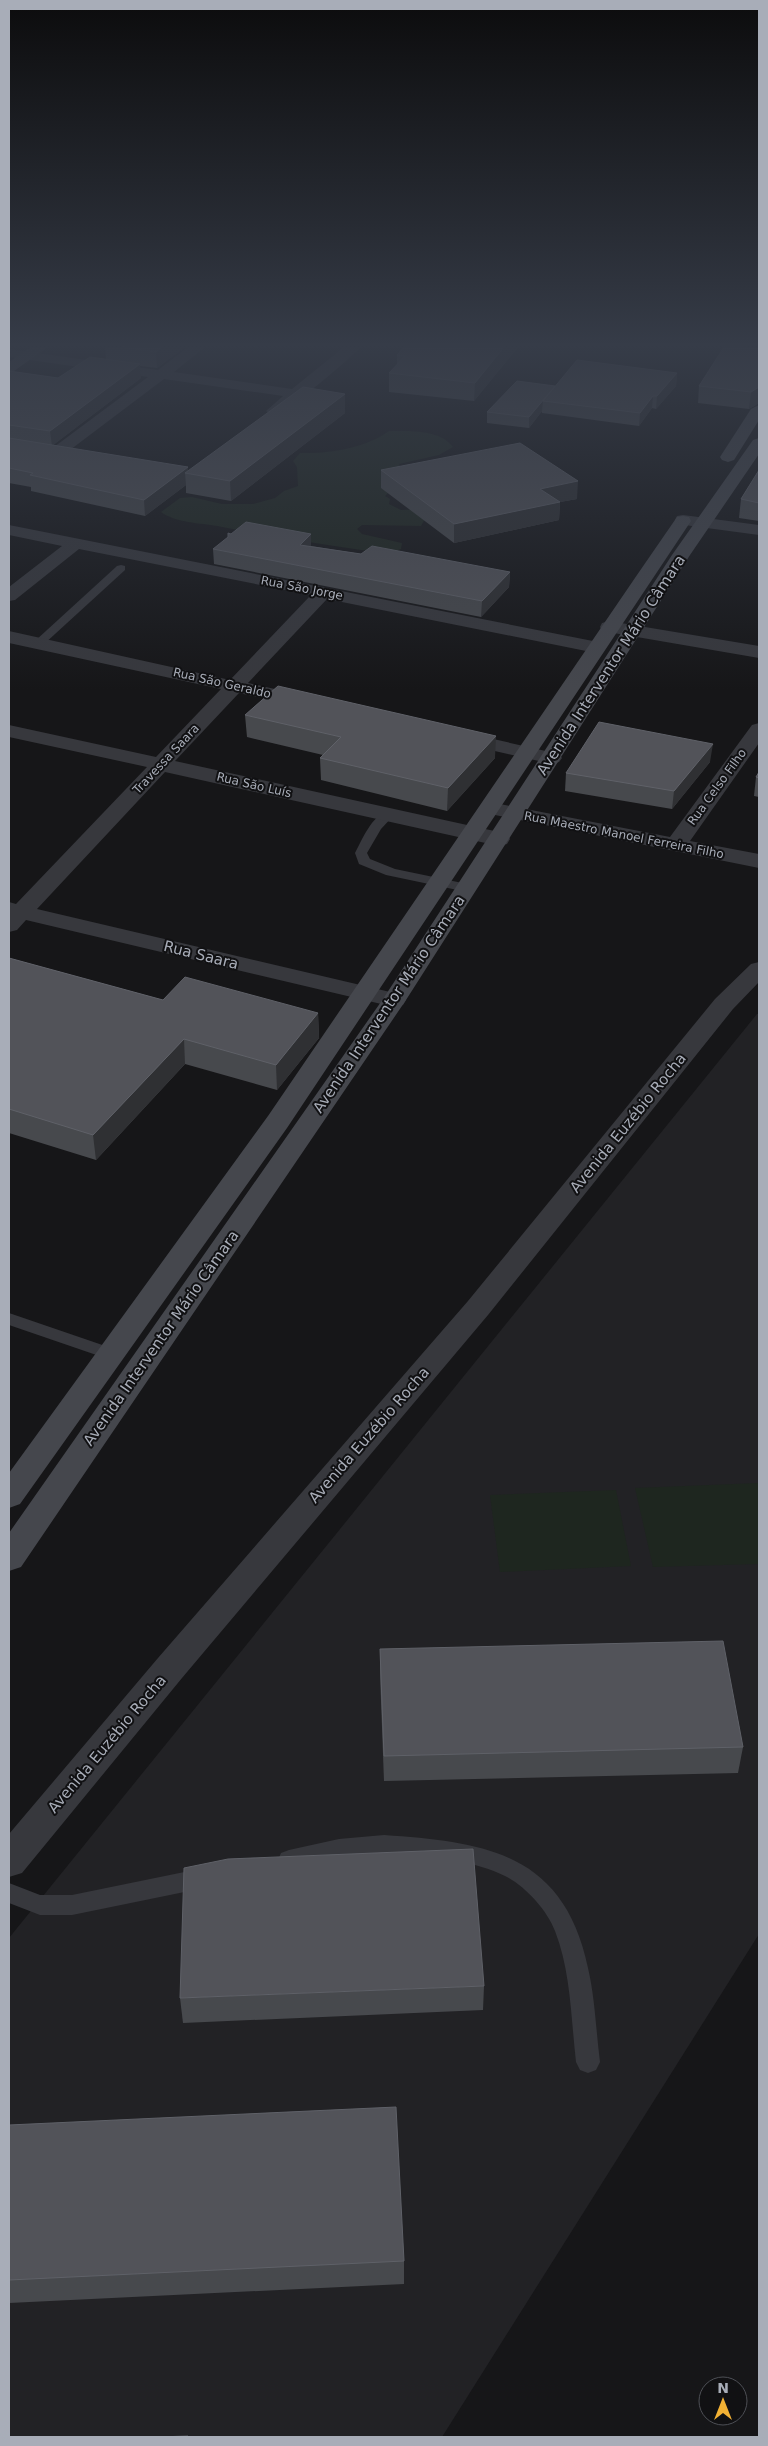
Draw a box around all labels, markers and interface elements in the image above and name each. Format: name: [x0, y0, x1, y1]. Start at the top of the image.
street label: Avenida Interventor Mário Câmara: [533, 552, 689, 778]
street label: Rua São Jorge: [260, 573, 344, 603]
street label: Rua São Geraldo: [172, 665, 272, 701]
street label: Travessa Saara: [129, 721, 202, 798]
street label: Rua Celso Filho: [685, 746, 749, 828]
street label: Rua São Luís: [215, 770, 293, 800]
street label: Rua Maestro Manoel Ferreira Filho: [523, 809, 725, 861]
street label: Avenida Interventor Mário Câmara: [309, 892, 469, 1116]
street label: Rua Saara: [162, 937, 240, 973]
street label: Avenida Euzébio Rocha: [566, 1050, 690, 1196]
street label: Avenida Interventor Mário Câmara: [79, 1227, 243, 1449]
street label: Avenida Euzébio Rocha: [305, 1363, 433, 1507]
street label: Avenida Euzébio Rocha: [44, 1671, 170, 1817]
north arrow: [698, 2376, 748, 2426]
text: N: [717, 2380, 729, 2396]

